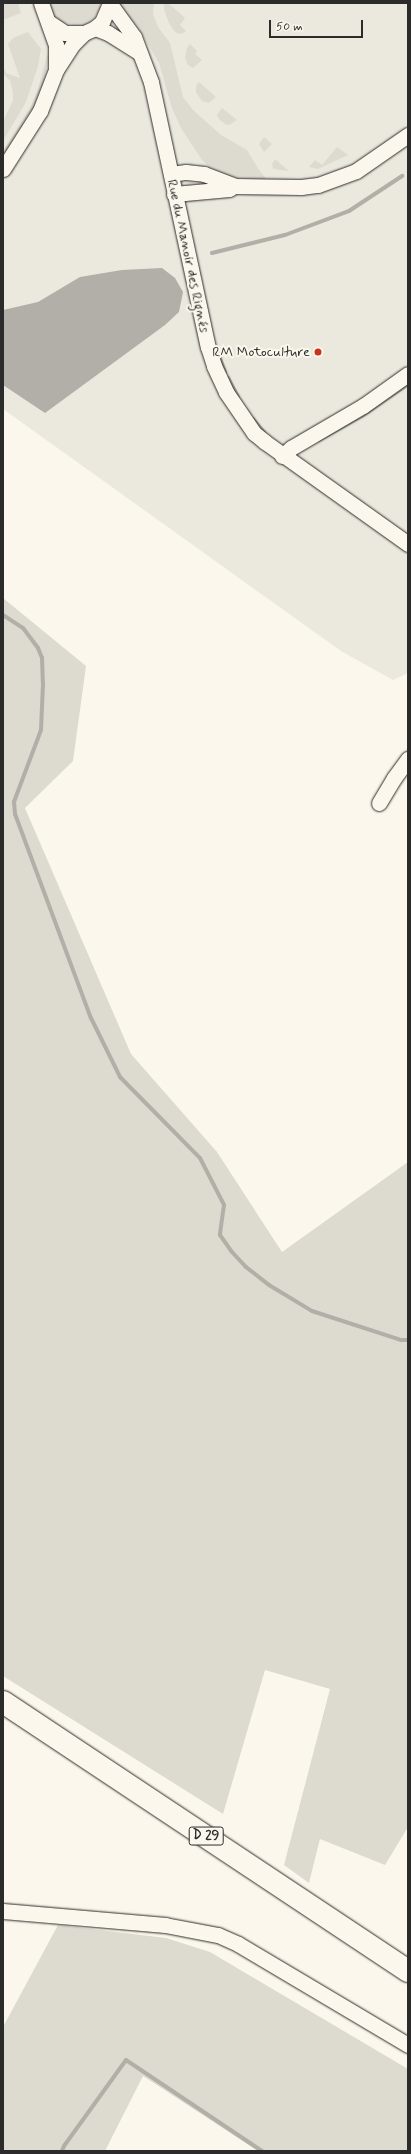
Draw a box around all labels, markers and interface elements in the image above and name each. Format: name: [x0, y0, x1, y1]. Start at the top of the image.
scale bar: [271, 12, 365, 38]
text: 50 m: [276, 19, 303, 35]
street label: Rue du Manoir des Rignés: [164, 180, 212, 332]
place label: RM Motoculture: [215, 344, 310, 360]
marker: RM Motoculture: [313, 347, 323, 357]
road number: D 29: [188, 1825, 224, 1847]

